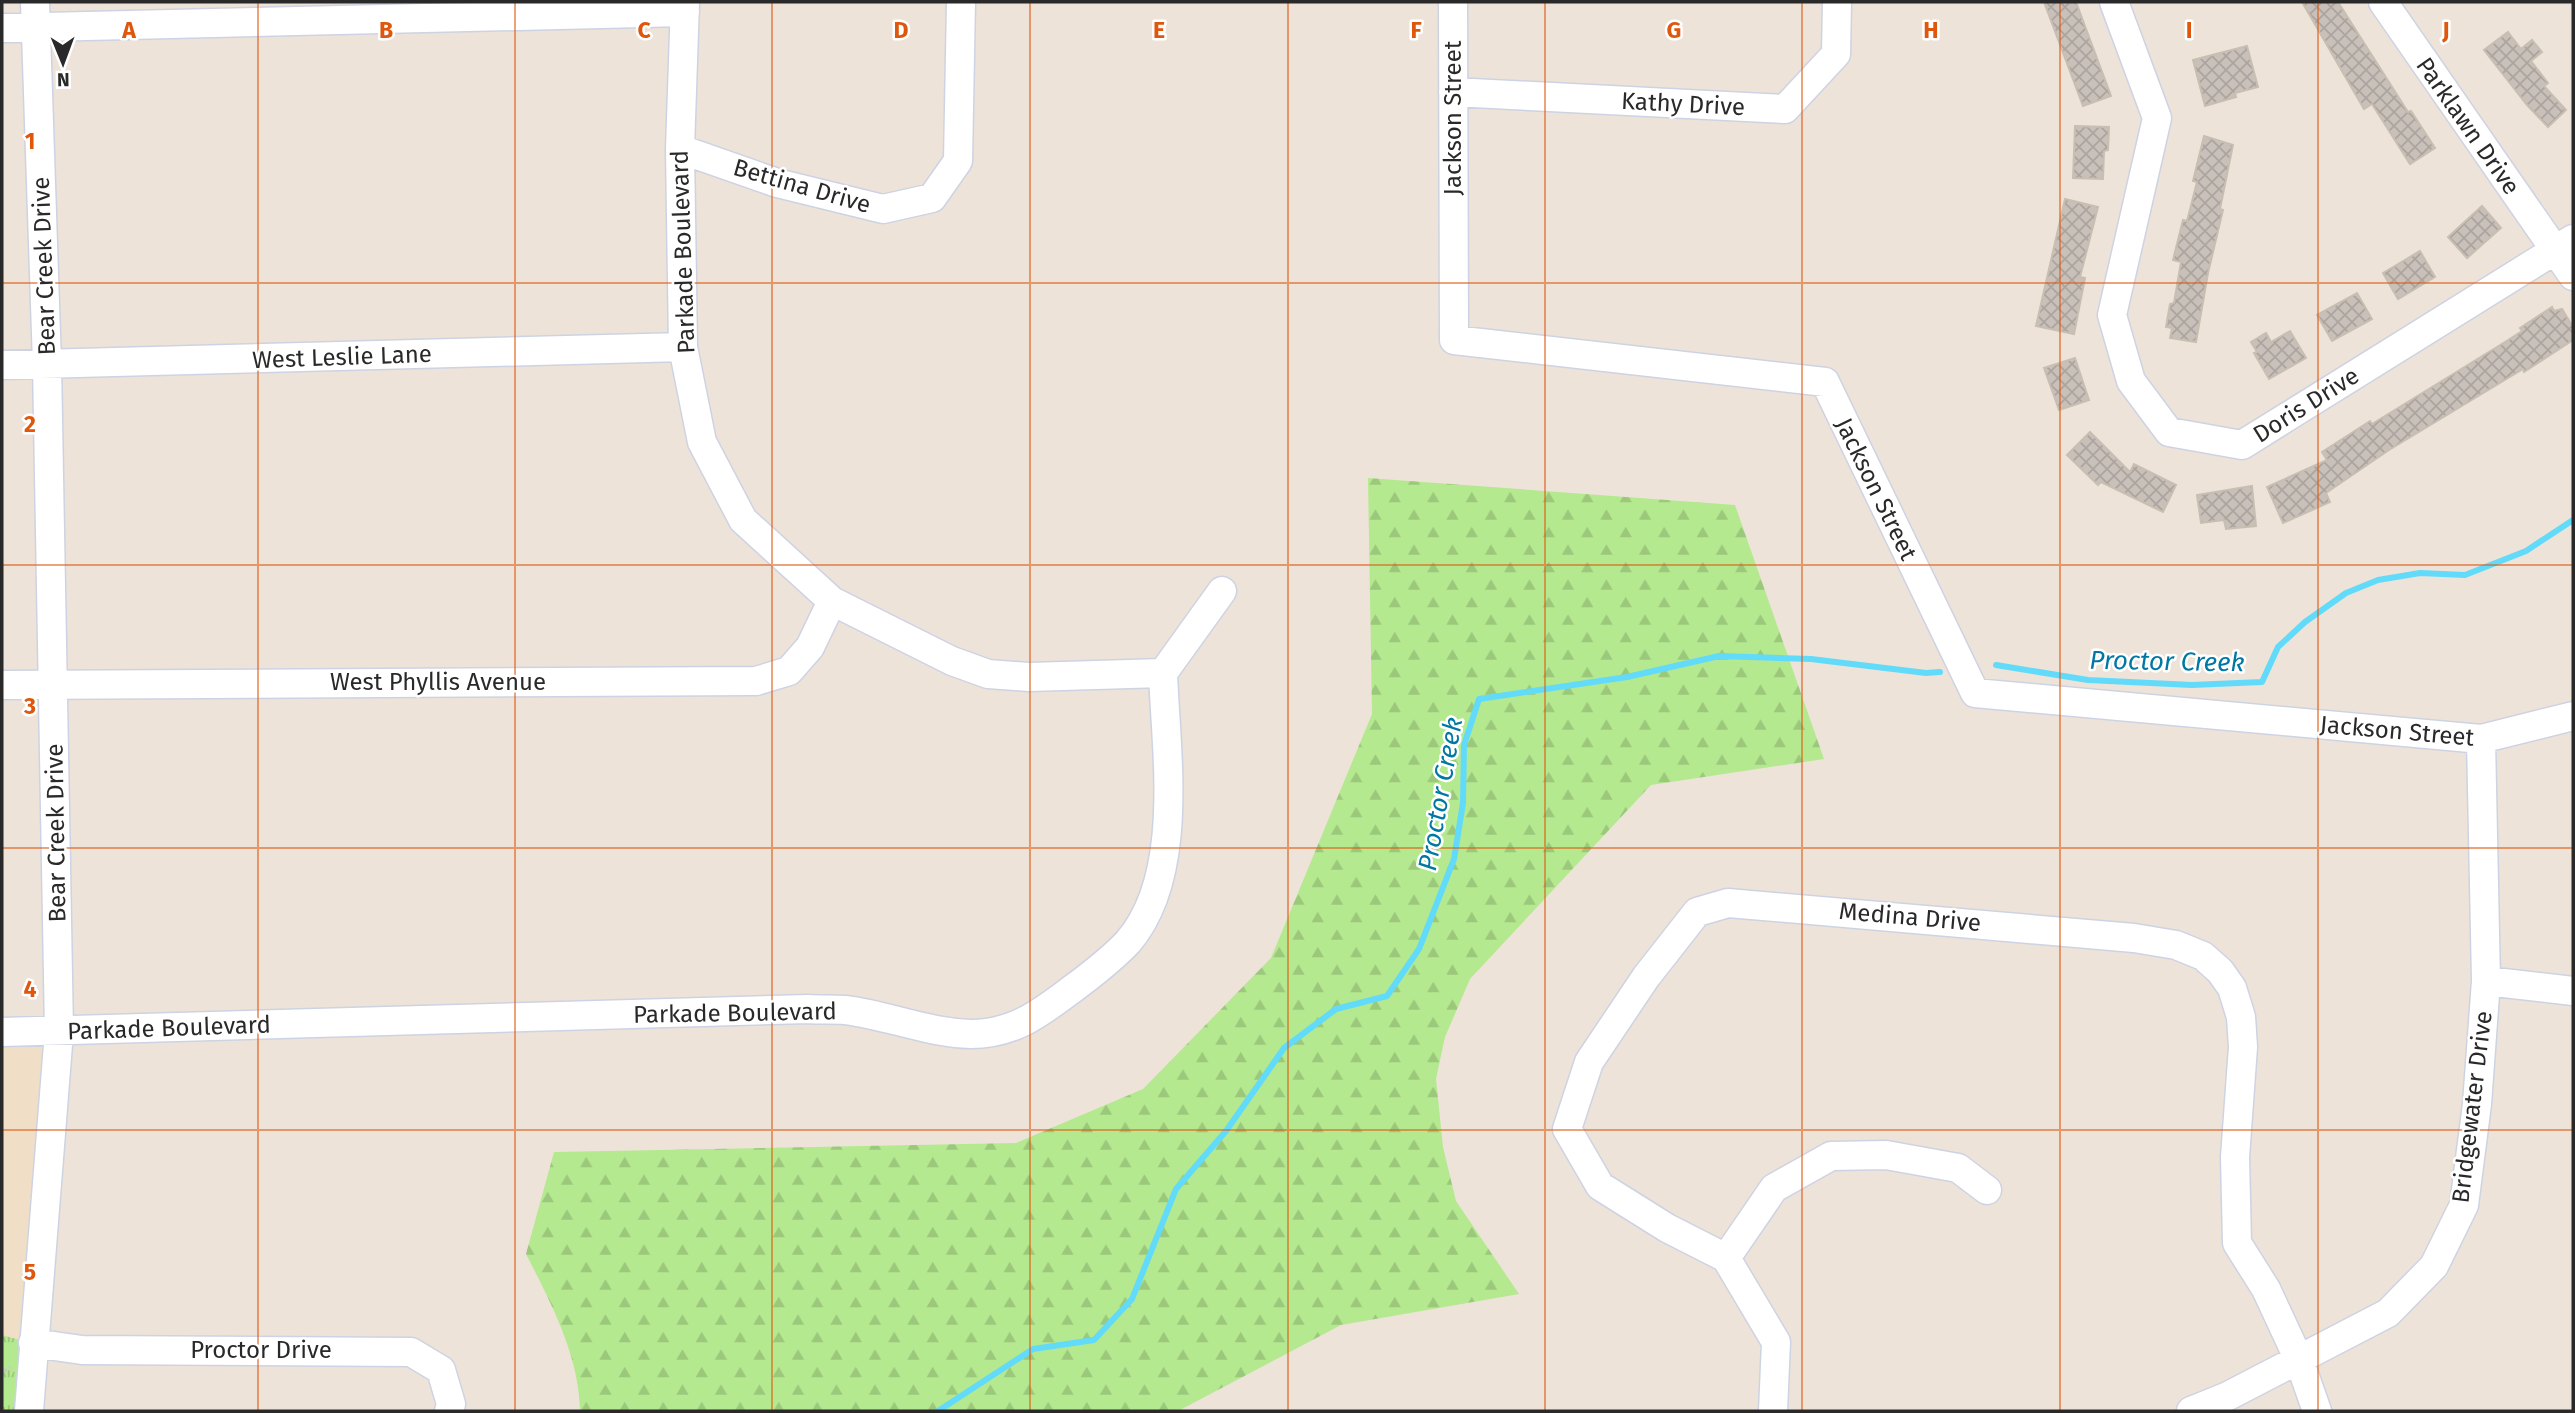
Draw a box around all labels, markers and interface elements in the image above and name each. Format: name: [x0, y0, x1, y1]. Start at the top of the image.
text: A: [121, 16, 136, 44]
text: B: [379, 16, 393, 44]
text: C: [637, 16, 651, 44]
text: D: [894, 16, 909, 44]
text: E: [1153, 16, 1165, 44]
text: F: [1410, 16, 1422, 44]
text: G: [1667, 16, 1681, 44]
text: H: [1923, 16, 1939, 44]
text: I: [2186, 16, 2192, 44]
text: J: [2441, 16, 2450, 44]
north arrow: [28, 28, 98, 98]
street label: Jackson Street: [1439, 40, 1467, 195]
street label: Parklawn Drive: [2410, 52, 2526, 200]
text: N: [57, 68, 70, 91]
street label: Kathy Drive: [1620, 87, 1746, 121]
text: 1: [25, 127, 35, 155]
street label: Parkade Boulevard: [665, 150, 701, 354]
street label: Bettina Drive: [730, 153, 874, 219]
street label: Bear Creek Drive: [27, 176, 61, 356]
street label: West Leslie Lane: [252, 340, 432, 374]
street label: Doris Drive: [2248, 362, 2364, 448]
text: 2: [24, 410, 36, 438]
street label: Jackson Street: [1829, 413, 1923, 565]
water label: Proctor Creek: [2089, 645, 2245, 678]
street label: West Phyllis Avenue: [330, 668, 546, 696]
text: 3: [23, 692, 36, 720]
street label: Jackson Street: [2319, 710, 2476, 752]
water label: Proctor Creek: [1412, 715, 1469, 873]
street label: Bear Creek Drive: [40, 743, 72, 923]
street label: Medina Drive: [1838, 897, 1982, 937]
text: 4: [24, 975, 37, 1003]
street label: Parkade Boulevard: [633, 997, 837, 1029]
street label: Bridgewater Drive: [2446, 1009, 2498, 1205]
street label: Parkade Boulevard: [67, 1010, 271, 1046]
text: 5: [24, 1258, 36, 1286]
street label: Proctor Drive: [190, 1336, 332, 1364]

